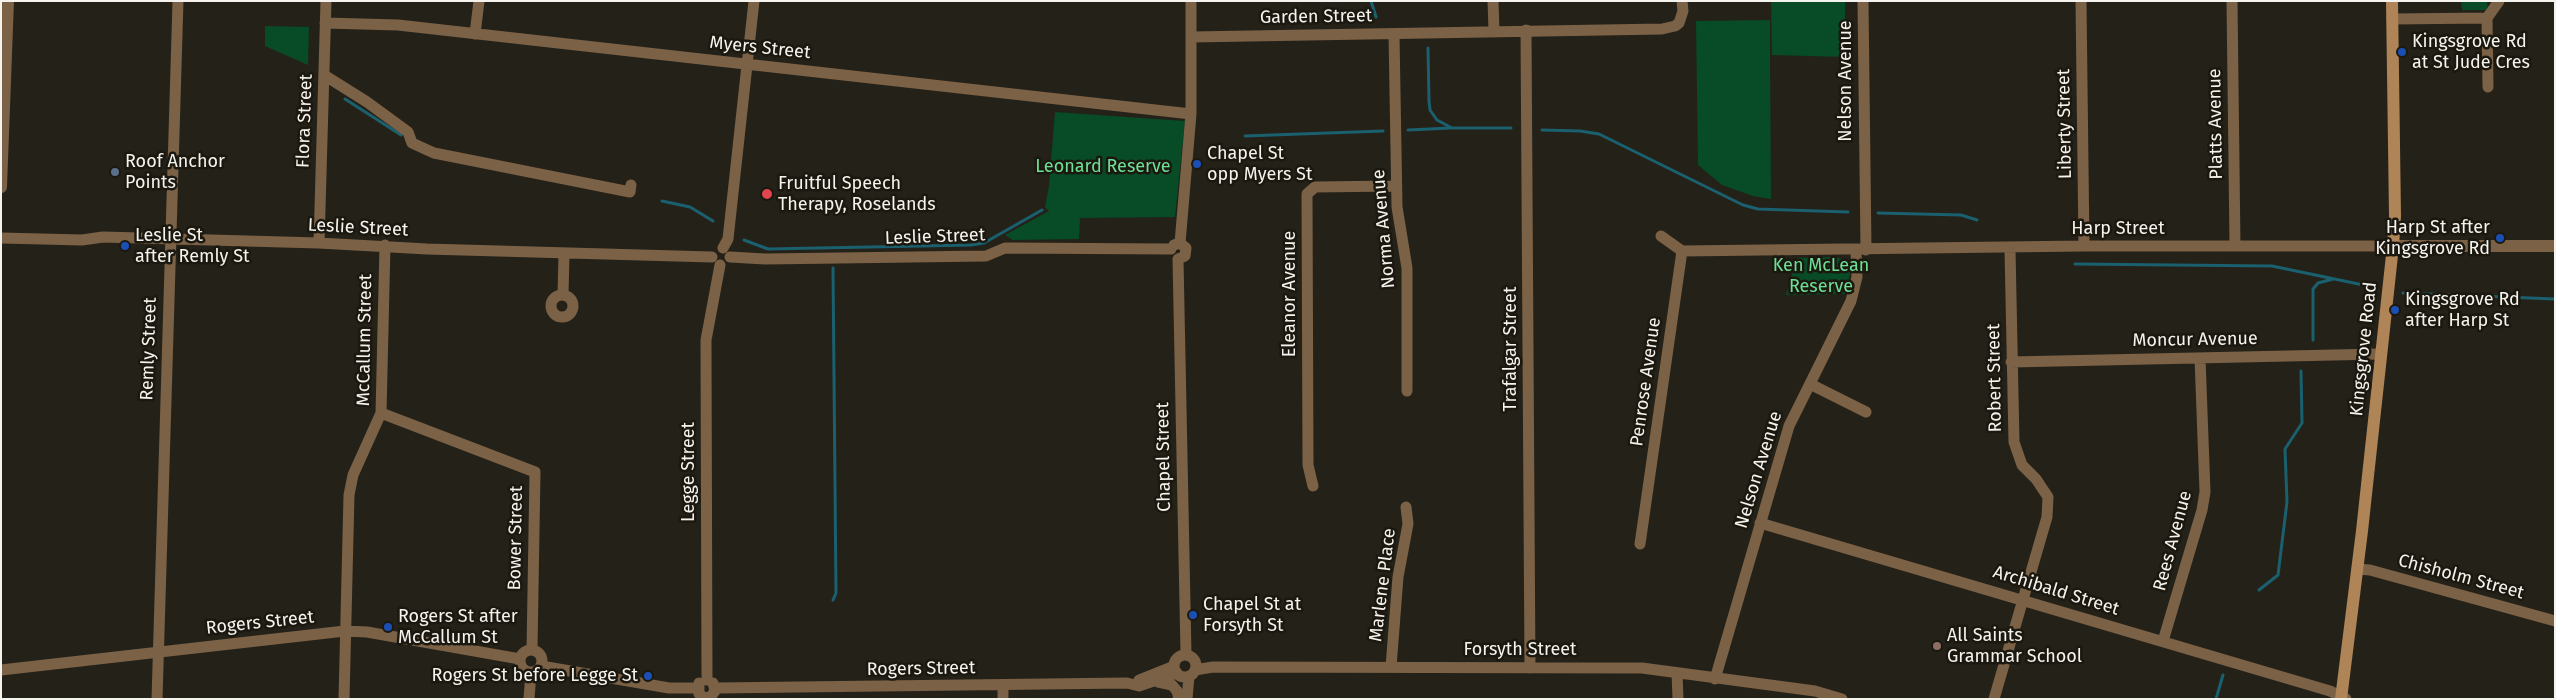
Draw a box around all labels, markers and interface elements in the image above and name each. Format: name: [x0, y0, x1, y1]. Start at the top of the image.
street label: Garden Street: [1260, 5, 1372, 29]
street label: Nelson Avenue: [1835, 20, 1857, 142]
place label: Kingsgrove Rd at St Jude Cres: [2412, 31, 2530, 74]
street label: Myers Street: [709, 32, 811, 64]
marker: Kingsgrove Rd at St Jude Cres: [2396, 46, 2408, 58]
street label: Platts Avenue: [2204, 68, 2228, 180]
street label: Liberty Street: [2053, 69, 2077, 179]
street label: Flora Street: [293, 74, 317, 168]
place label: Chapel St opp Myers St: [1207, 143, 1312, 186]
place label: Roof Anchor Points: [125, 151, 225, 193]
park label: Leonard Reserve: [1035, 156, 1171, 178]
marker: Chapel St opp Myers St: [1191, 158, 1203, 170]
marker: Roof Anchor Points: [109, 166, 121, 178]
street label: Norma Avenue: [1368, 169, 1400, 289]
place label: Fruitful Speech Therapy, Roselands: [778, 173, 936, 215]
marker: Fruitful Speech Therapy, Roselands: [760, 187, 774, 201]
street label: Leslie Street: [307, 215, 409, 241]
place label: Harp St after Kingsgrove Rd: [2375, 217, 2490, 260]
street label: Harp Street: [2071, 218, 2165, 240]
street label: Leslie Street: [884, 224, 986, 250]
place label: Leslie St after Remly St: [135, 225, 249, 268]
street label: Eleanor Avenue: [1279, 231, 1301, 357]
marker: Harp St after Kingsgrove Rd: [2494, 232, 2506, 244]
marker: Leslie St after Remly St: [119, 240, 131, 252]
park label: Ken McLean Reserve: [1773, 255, 1869, 298]
street label: McCallum Street: [353, 274, 377, 406]
street label: Kingsgrove Road: [2346, 281, 2382, 417]
street label: Trafalgar Street: [1500, 287, 1522, 411]
place label: Kingsgrove Rd after Harp St: [2405, 289, 2520, 332]
street label: Remly Street: [136, 297, 162, 401]
marker: Kingsgrove Rd after Harp St: [2389, 304, 2401, 316]
street label: Penrose Avenue: [1626, 316, 1666, 448]
street label: Robert Street: [1983, 323, 2007, 433]
street label: Moncur Avenue: [2132, 328, 2258, 352]
street label: Chapel Street: [1152, 402, 1176, 512]
street label: Nelson Avenue: [1731, 409, 1787, 531]
street label: Legge Street: [678, 422, 700, 522]
street label: Bower Street: [504, 485, 528, 591]
street label: Rees Avenue: [2149, 488, 2197, 594]
street label: Marlene Place: [1365, 527, 1401, 643]
street label: Chisholm Street: [2396, 550, 2526, 604]
street label: Archibald Street: [1990, 562, 2122, 620]
place label: Chapel St at Forsyth St: [1203, 594, 1301, 636]
place label: Rogers St after McCallum St: [398, 606, 518, 649]
street label: Rogers Street: [205, 607, 315, 639]
marker: Chapel St at Forsyth St: [1187, 609, 1199, 621]
marker: Rogers St after McCallum St: [382, 621, 394, 633]
place label: All Saints Grammar School: [1947, 625, 2082, 668]
street label: Forsyth Street: [1463, 639, 1577, 661]
marker: All Saints Grammar School: [1931, 640, 1943, 652]
street label: Rogers Street: [866, 657, 976, 681]
place label: Rogers St before Legge St: [432, 665, 638, 687]
marker: Rogers St before Legge St: [642, 670, 654, 682]

